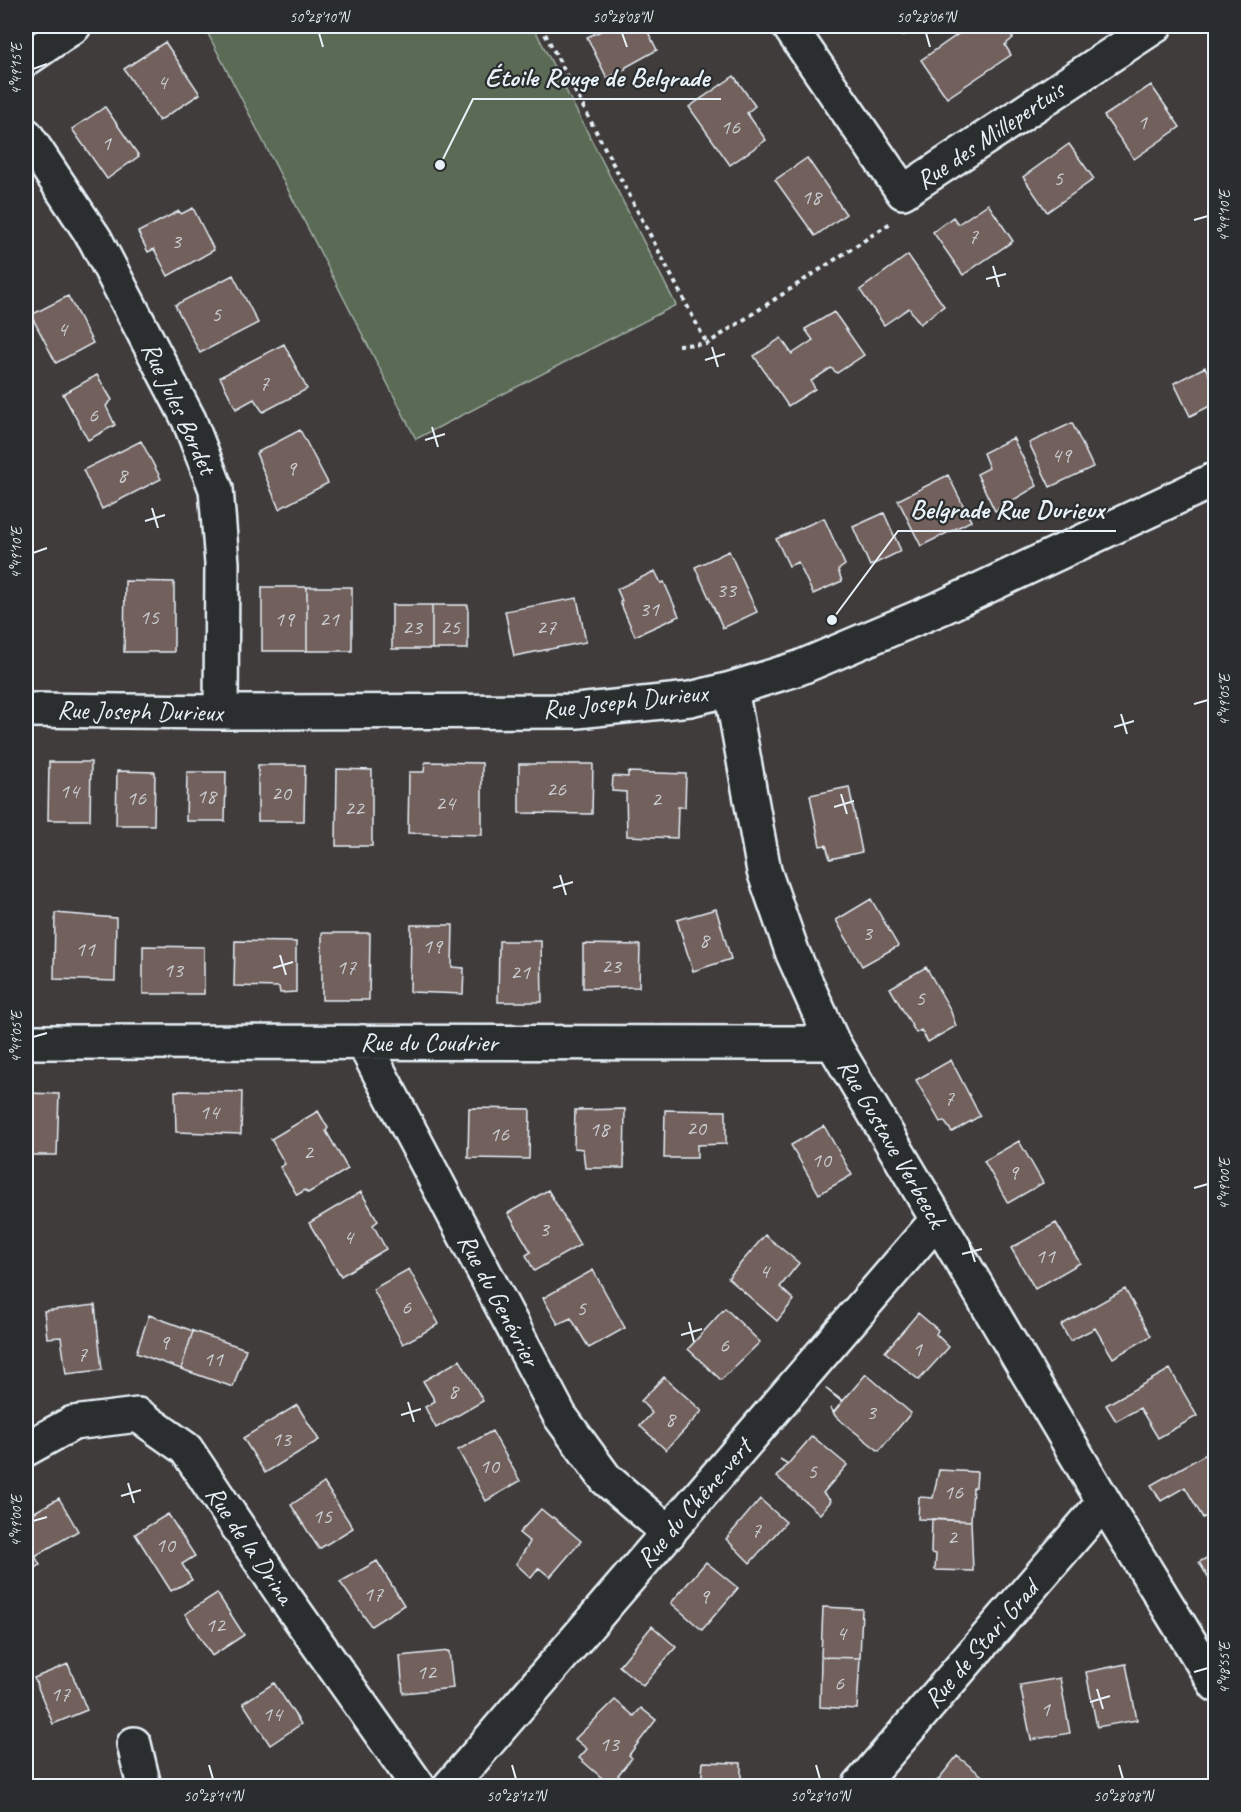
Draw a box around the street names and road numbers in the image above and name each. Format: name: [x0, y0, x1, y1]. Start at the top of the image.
street label: Rue des Millepertuis: [909, 72, 1072, 197]
street label: Rue Jules Bordet: [134, 337, 225, 482]
street label: Rue Joseph Durieux: [541, 676, 711, 726]
street label: Rue Joseph Durieux: [57, 693, 225, 729]
street label: Rue du Coudrier: [361, 1026, 500, 1059]
street label: Rue Gustave Verbeeck: [830, 1053, 955, 1235]
street label: Rue du Genévrier: [450, 1228, 549, 1374]
street label: Rue du Chêne-vert: [629, 1429, 761, 1574]
street label: Rue de la Drina: [198, 1479, 303, 1613]
street label: Rue de Stari Grad: [916, 1570, 1048, 1715]

